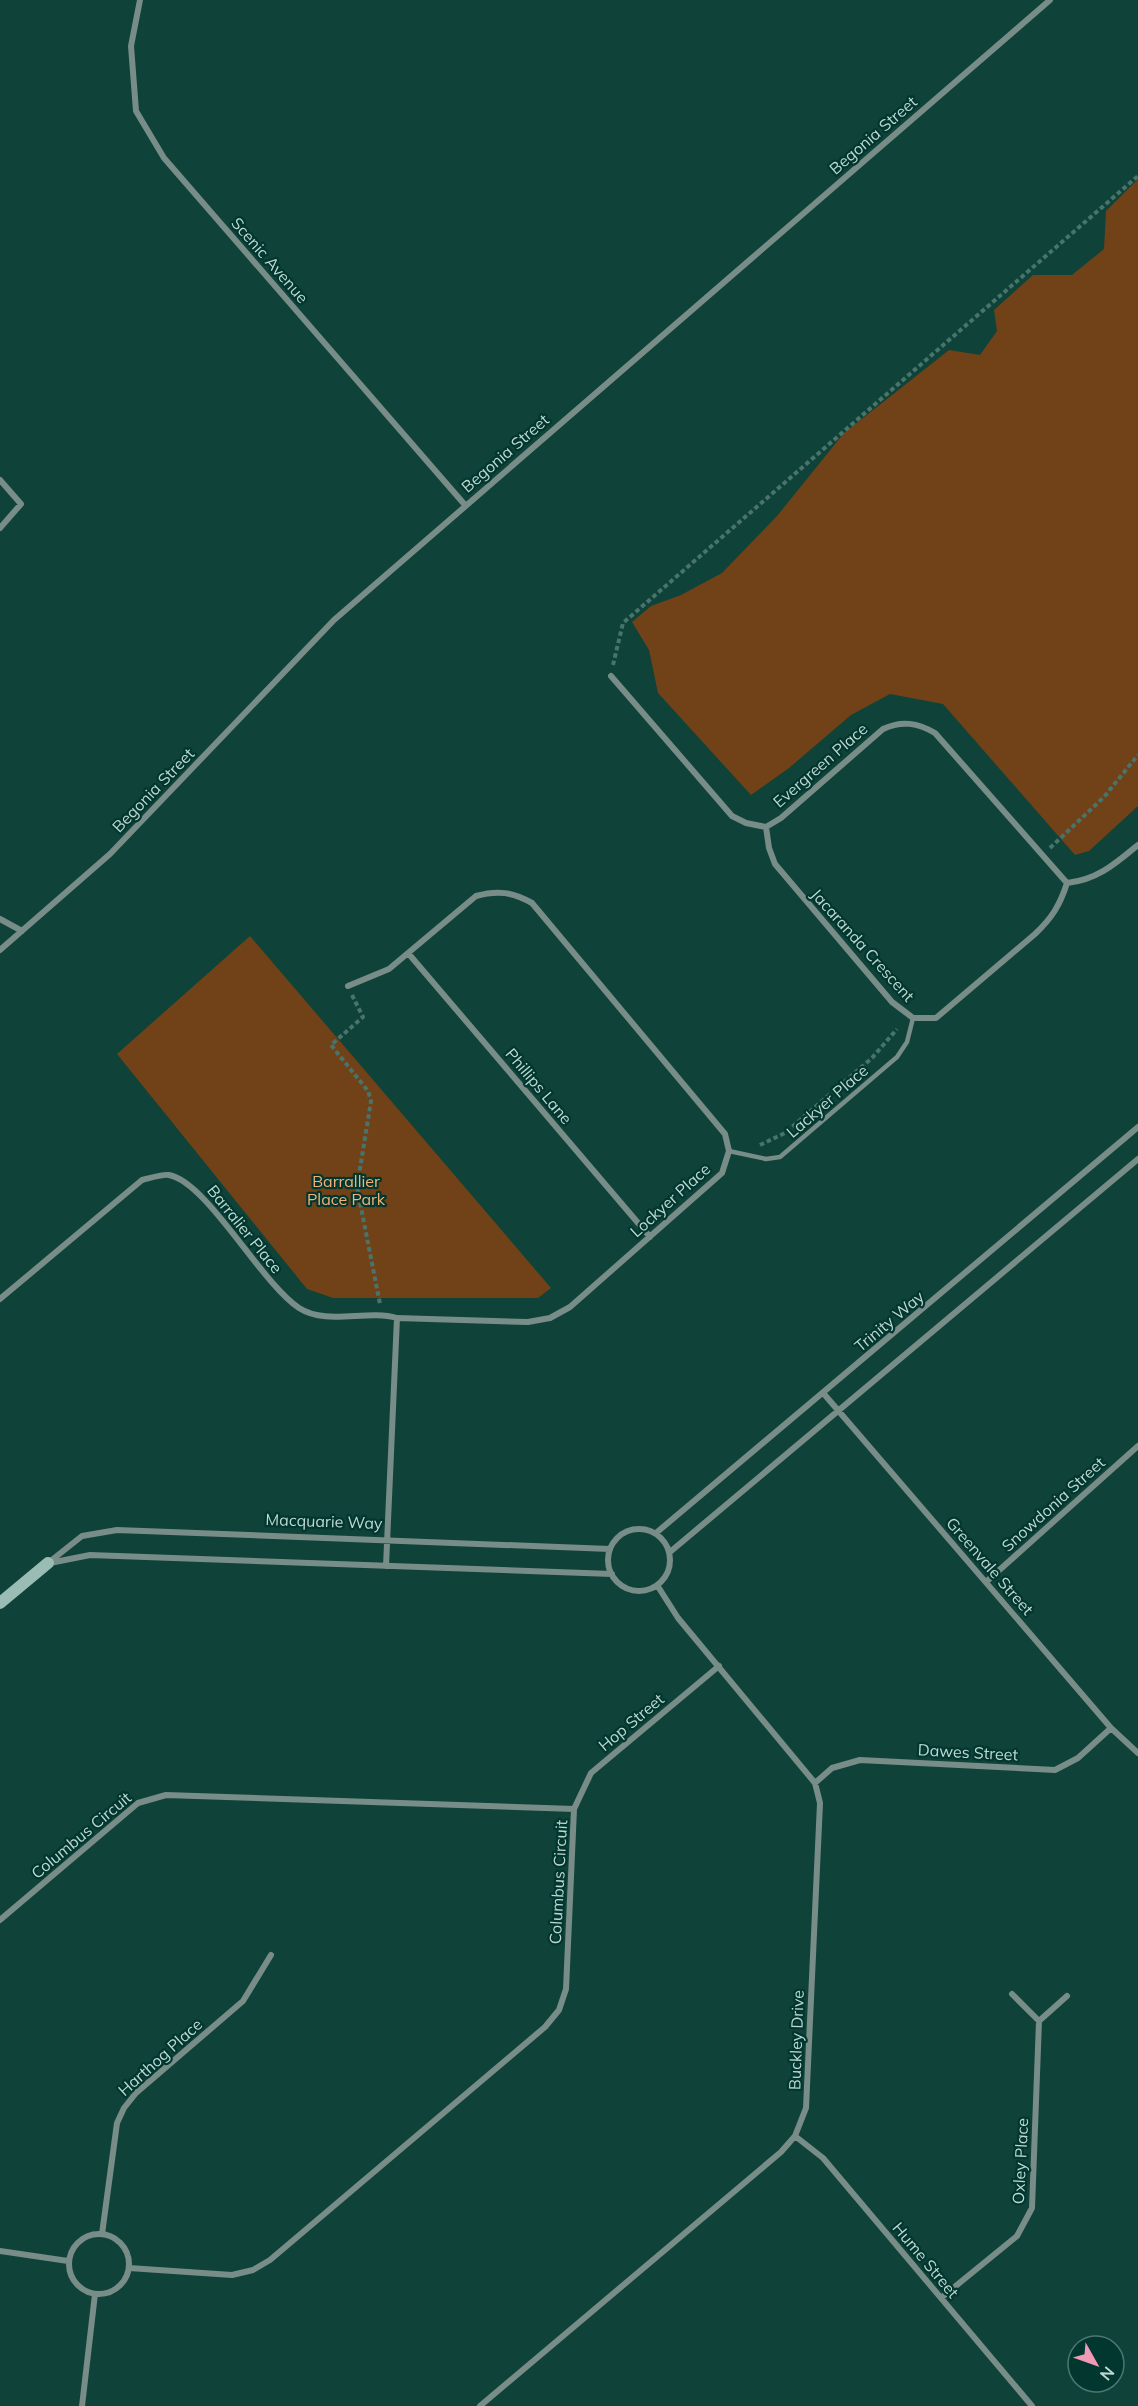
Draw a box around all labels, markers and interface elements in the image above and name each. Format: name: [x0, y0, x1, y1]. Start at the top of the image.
street label: Begonia Street: [825, 91, 921, 178]
street label: Scenic Avenue: [227, 213, 313, 307]
street label: Begonia Street: [457, 409, 553, 496]
street label: Evergreen Place: [769, 719, 871, 811]
street label: Begonia Street: [108, 743, 199, 836]
street label: Jacaranda Crescent: [807, 884, 919, 1006]
street label: Phillips Lane: [501, 1044, 577, 1128]
street label: Lackyer Place: [782, 1060, 872, 1142]
street label: Lockyer Place: [626, 1159, 714, 1241]
park label: Barrallier Place Park: [307, 1171, 386, 1209]
street label: Barralier Place: [203, 1181, 287, 1277]
street label: Trinity Way: [850, 1286, 928, 1356]
street label: Snowdonia Street: [997, 1452, 1109, 1556]
street label: Macquarie Way: [265, 1509, 383, 1533]
street label: Greenvale Street: [942, 1513, 1038, 1619]
street label: Hop Street: [594, 1689, 668, 1755]
street label: Dawes Street: [917, 1739, 1019, 1765]
street label: Columbus Circuit: [27, 1787, 135, 1883]
street label: Columbus Circuit: [545, 1819, 571, 1945]
street label: Buckley Drive: [784, 1990, 808, 2090]
street label: Harthog Place: [114, 2014, 206, 2100]
street label: Oxley Place: [1008, 2117, 1032, 2205]
street label: Hume Street: [889, 2218, 964, 2302]
north arrow: [1066, 2334, 1126, 2394]
text: N: [1096, 2363, 1119, 2385]

